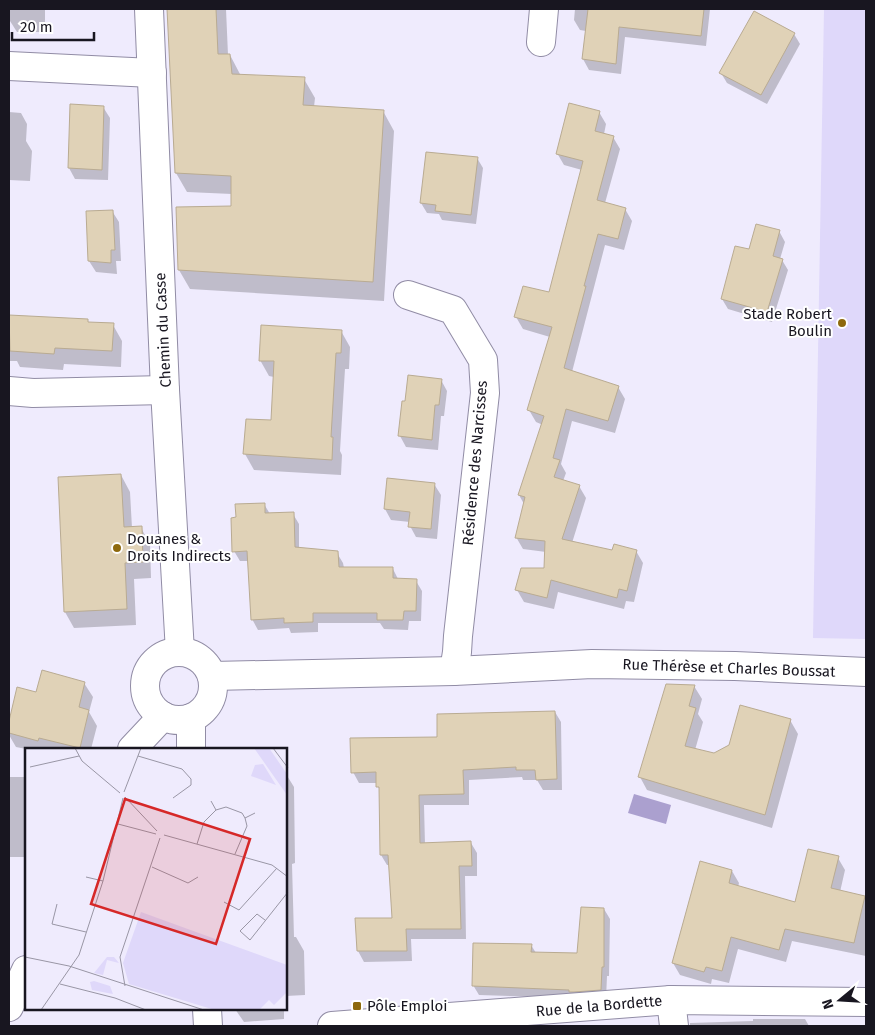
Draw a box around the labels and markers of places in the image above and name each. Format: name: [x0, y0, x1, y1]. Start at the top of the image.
place label: Stade Robert Boulin: [743, 305, 833, 340]
marker: Stade Robert Boulin: [836, 317, 848, 329]
place label: Douanes & Droits Indirects: [127, 530, 231, 565]
marker: Douanes & Droits Indirects: [111, 542, 123, 554]
place label: Pôle Emploi: [367, 997, 447, 1015]
marker: Pôle Emploi: [351, 1000, 363, 1012]

